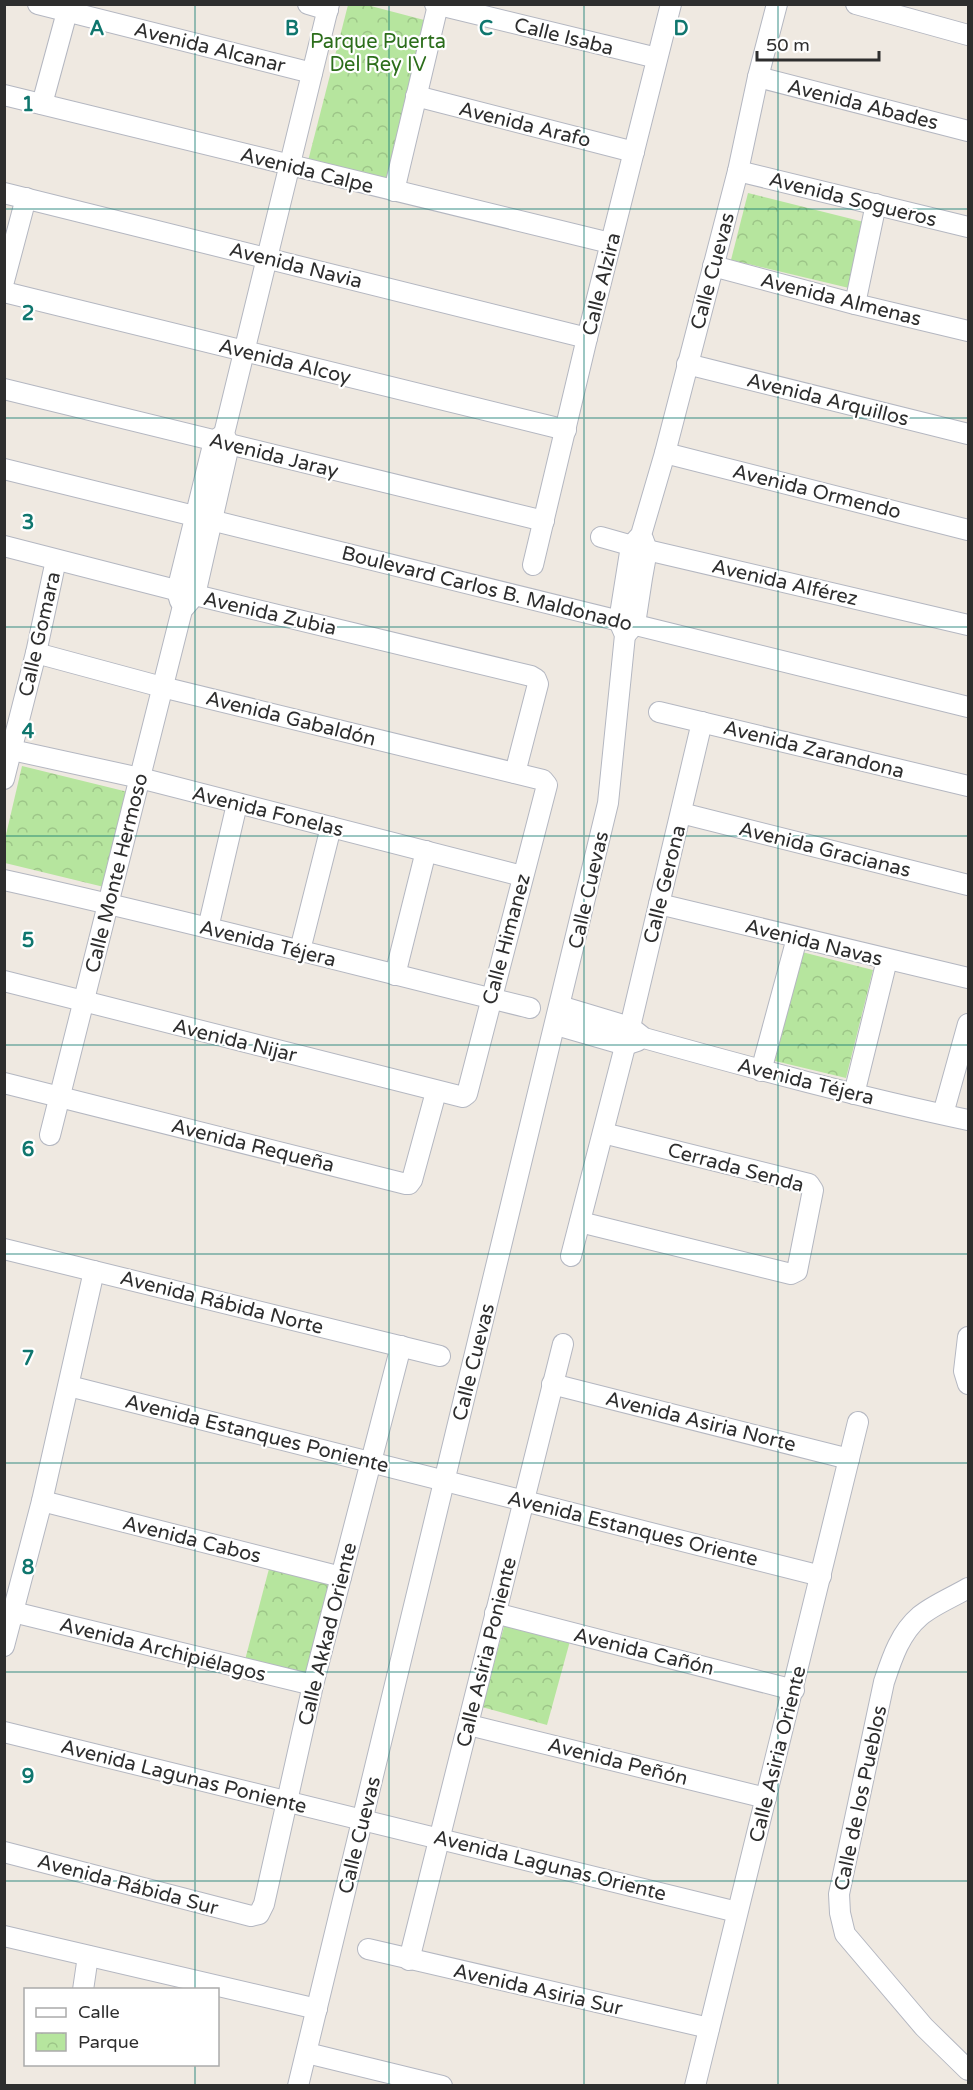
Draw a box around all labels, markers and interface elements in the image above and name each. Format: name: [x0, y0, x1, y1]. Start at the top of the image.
street label: Calle Isaba: [511, 13, 616, 61]
text: A: [90, 17, 105, 41]
text: B: [285, 17, 299, 41]
text: C: [479, 17, 493, 41]
text: D: [673, 17, 689, 41]
street label: Avenida Alcanar: [132, 18, 288, 78]
scale bar: [757, 24, 878, 62]
park label: Parque Puerta Del Rey IV: [310, 30, 446, 77]
text: 50 m: [766, 34, 810, 56]
street label: Avenida Abades: [785, 75, 941, 135]
text: 1: [22, 93, 34, 117]
street label: Avenida Arafo: [456, 97, 593, 153]
street label: Avenida Calpe: [238, 143, 376, 199]
street label: Avenida Sogueros: [766, 168, 939, 232]
street label: Calle Cuevas: [686, 210, 740, 332]
street label: Calle Alzira: [578, 230, 626, 338]
street label: Avenida Navia: [227, 238, 365, 294]
street label: Avenida Almenas: [758, 268, 924, 332]
text: 2: [22, 302, 34, 326]
street label: Avenida Alcoy: [216, 334, 354, 390]
street label: Avenida Arquillos: [744, 368, 911, 432]
street label: Avenida Jaray: [207, 428, 341, 484]
street label: Avenida Ormendo: [730, 459, 903, 524]
text: 3: [22, 511, 34, 535]
street label: Boulevard Carlos B. Maldonado: [339, 541, 635, 637]
street label: Avenida Alférez: [709, 555, 860, 611]
street label: Calle Gomara: [14, 569, 66, 699]
street label: Avenida Zubia: [201, 587, 339, 641]
street label: Avenida Gabaldón: [203, 686, 378, 752]
street label: Avenida Zarandona: [721, 716, 907, 784]
text: 4: [22, 720, 35, 744]
street label: Calle Monte Hermoso: [81, 771, 153, 976]
street label: Avenida Fonelas: [190, 782, 346, 842]
street label: Avenida Gracianas: [736, 817, 913, 883]
street label: Calle Gerona: [639, 823, 691, 946]
street label: Calle Cuevas: [564, 829, 614, 951]
street label: Calle Himanez: [478, 871, 536, 1007]
street label: Avenida Navas: [743, 914, 885, 972]
street label: Avenida Téjera: [197, 915, 338, 973]
text: 5: [22, 929, 34, 953]
street label: Avenida Nijar: [170, 1014, 300, 1068]
street label: Avenida Téjera: [735, 1053, 876, 1111]
street label: Avenida Requeña: [169, 1114, 337, 1178]
text: 6: [22, 1138, 34, 1162]
street label: Cerrada Senda: [665, 1138, 807, 1198]
street label: Avenida Rábida Norte: [118, 1266, 326, 1340]
street label: Calle Cuevas: [448, 1301, 500, 1423]
text: 7: [22, 1347, 34, 1371]
street label: Avenida Asiria Norte: [603, 1387, 798, 1457]
street label: Avenida Estanques Poniente: [122, 1390, 391, 1478]
street label: Avenida Estanques Oriente: [505, 1486, 760, 1572]
street label: Avenida Cabos: [120, 1511, 263, 1569]
street label: Calle Akkad Oriente: [294, 1540, 362, 1728]
street label: Calle Asiria Poniente: [452, 1555, 522, 1750]
text: 8: [22, 1556, 34, 1580]
street label: Avenida Archipiélagos: [57, 1613, 268, 1687]
street label: Avenida Cañón: [571, 1623, 716, 1681]
street label: Calle Asiria Oriente: [744, 1664, 812, 1845]
street label: Calle de los Pueblos: [830, 1703, 892, 1893]
street label: Avenida Peñón: [545, 1733, 690, 1791]
street label: Avenida Lagunas Poniente: [58, 1735, 309, 1819]
text: 9: [22, 1765, 34, 1789]
street label: Calle Cuevas: [334, 1774, 386, 1896]
street label: Avenida Lagunas Oriente: [431, 1825, 668, 1906]
street label: Avenida Rábida Sur: [35, 1849, 221, 1921]
street label: Avenida Asiria Sur: [451, 1959, 625, 2021]
legend: [24, 1988, 219, 2066]
text: Calle: [78, 2001, 120, 2023]
text: Parque: [78, 2031, 139, 2053]

